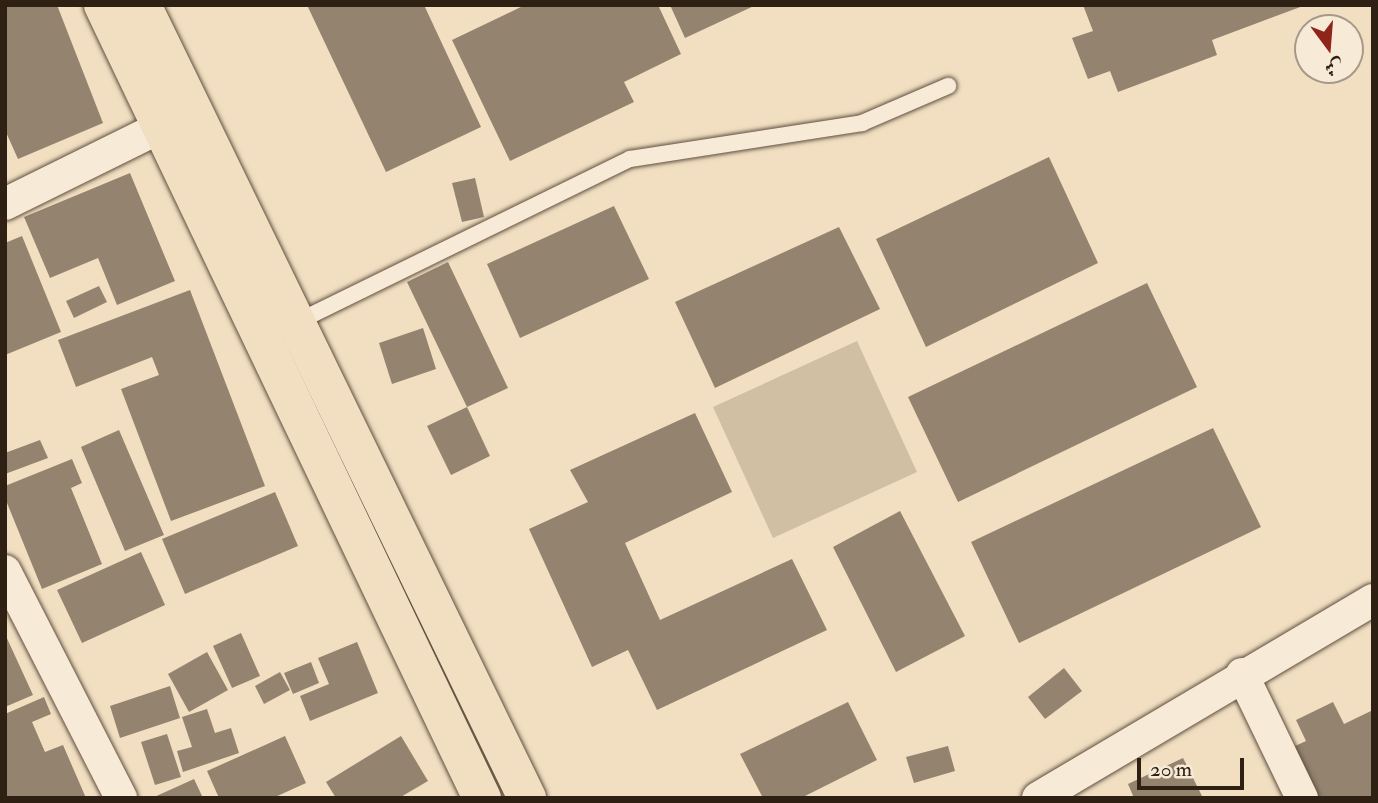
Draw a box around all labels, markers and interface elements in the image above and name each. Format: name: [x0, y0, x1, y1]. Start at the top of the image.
north arrow: [1294, 14, 1364, 84]
text: ش: [1322, 53, 1347, 81]
scale bar: [1140, 744, 1247, 788]
text: 20 m: [1150, 756, 1192, 783]

